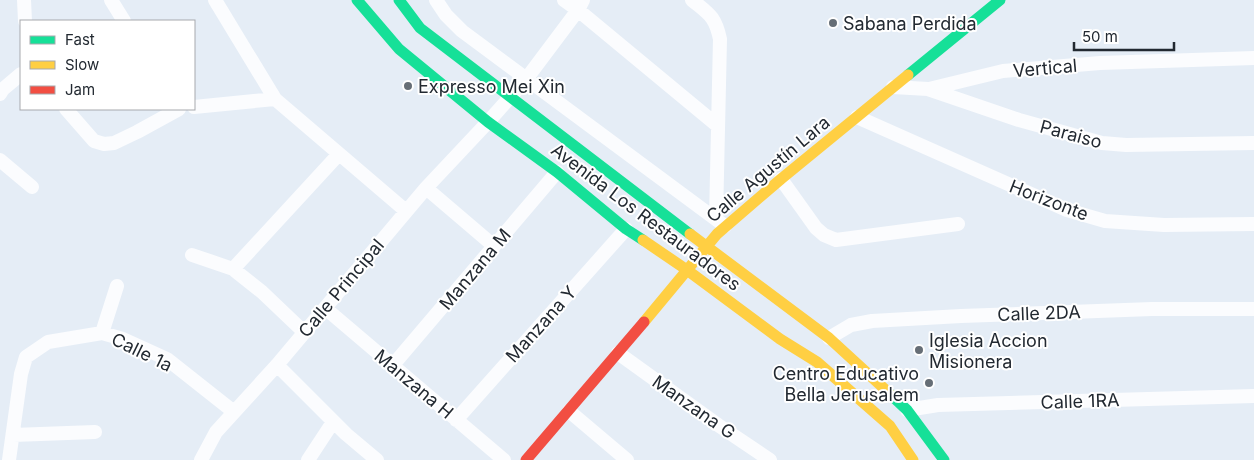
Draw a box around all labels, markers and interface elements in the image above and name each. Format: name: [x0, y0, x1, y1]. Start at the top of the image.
place label: Sabana Perdida: [843, 13, 977, 34]
marker: Sabana Perdida: [827, 17, 839, 29]
legend: [20, 20, 195, 110]
scale bar: [1074, 20, 1174, 52]
text: 50 m: [1082, 27, 1118, 46]
text: Fast: [65, 30, 95, 49]
text: Slow: [65, 55, 99, 74]
street label: Vertical: [1012, 55, 1078, 81]
place label: Expresso Mei Xin: [418, 76, 565, 97]
text: Jam: [65, 80, 95, 99]
marker: Expresso Mei Xin: [402, 80, 414, 92]
street label: Calle Agustín Lara: [702, 111, 834, 227]
street label: Paraiso: [1038, 116, 1104, 152]
street label: Avenida Los Restauradores: [547, 139, 745, 295]
street label: Horizonte: [1007, 175, 1091, 225]
street label: Manzana M: [435, 224, 515, 314]
street label: Calle Principal: [294, 235, 388, 341]
street label: Manzana Y: [501, 282, 581, 366]
street label: Calle 2DA: [997, 301, 1081, 325]
street label: Calle 1a: [108, 328, 176, 376]
place label: Iglesia Accion Misionera: [929, 330, 1048, 372]
marker: Iglesia Accion Misionera: [913, 344, 925, 356]
street label: Manzana H: [370, 345, 458, 423]
place label: Centro Educativo Bella Jerusalem: [773, 363, 919, 405]
street label: Manzana G: [649, 371, 739, 443]
marker: Centro Educativo Bella Jerusalem: [923, 377, 935, 389]
street label: Calle 1RA: [1040, 389, 1120, 413]

